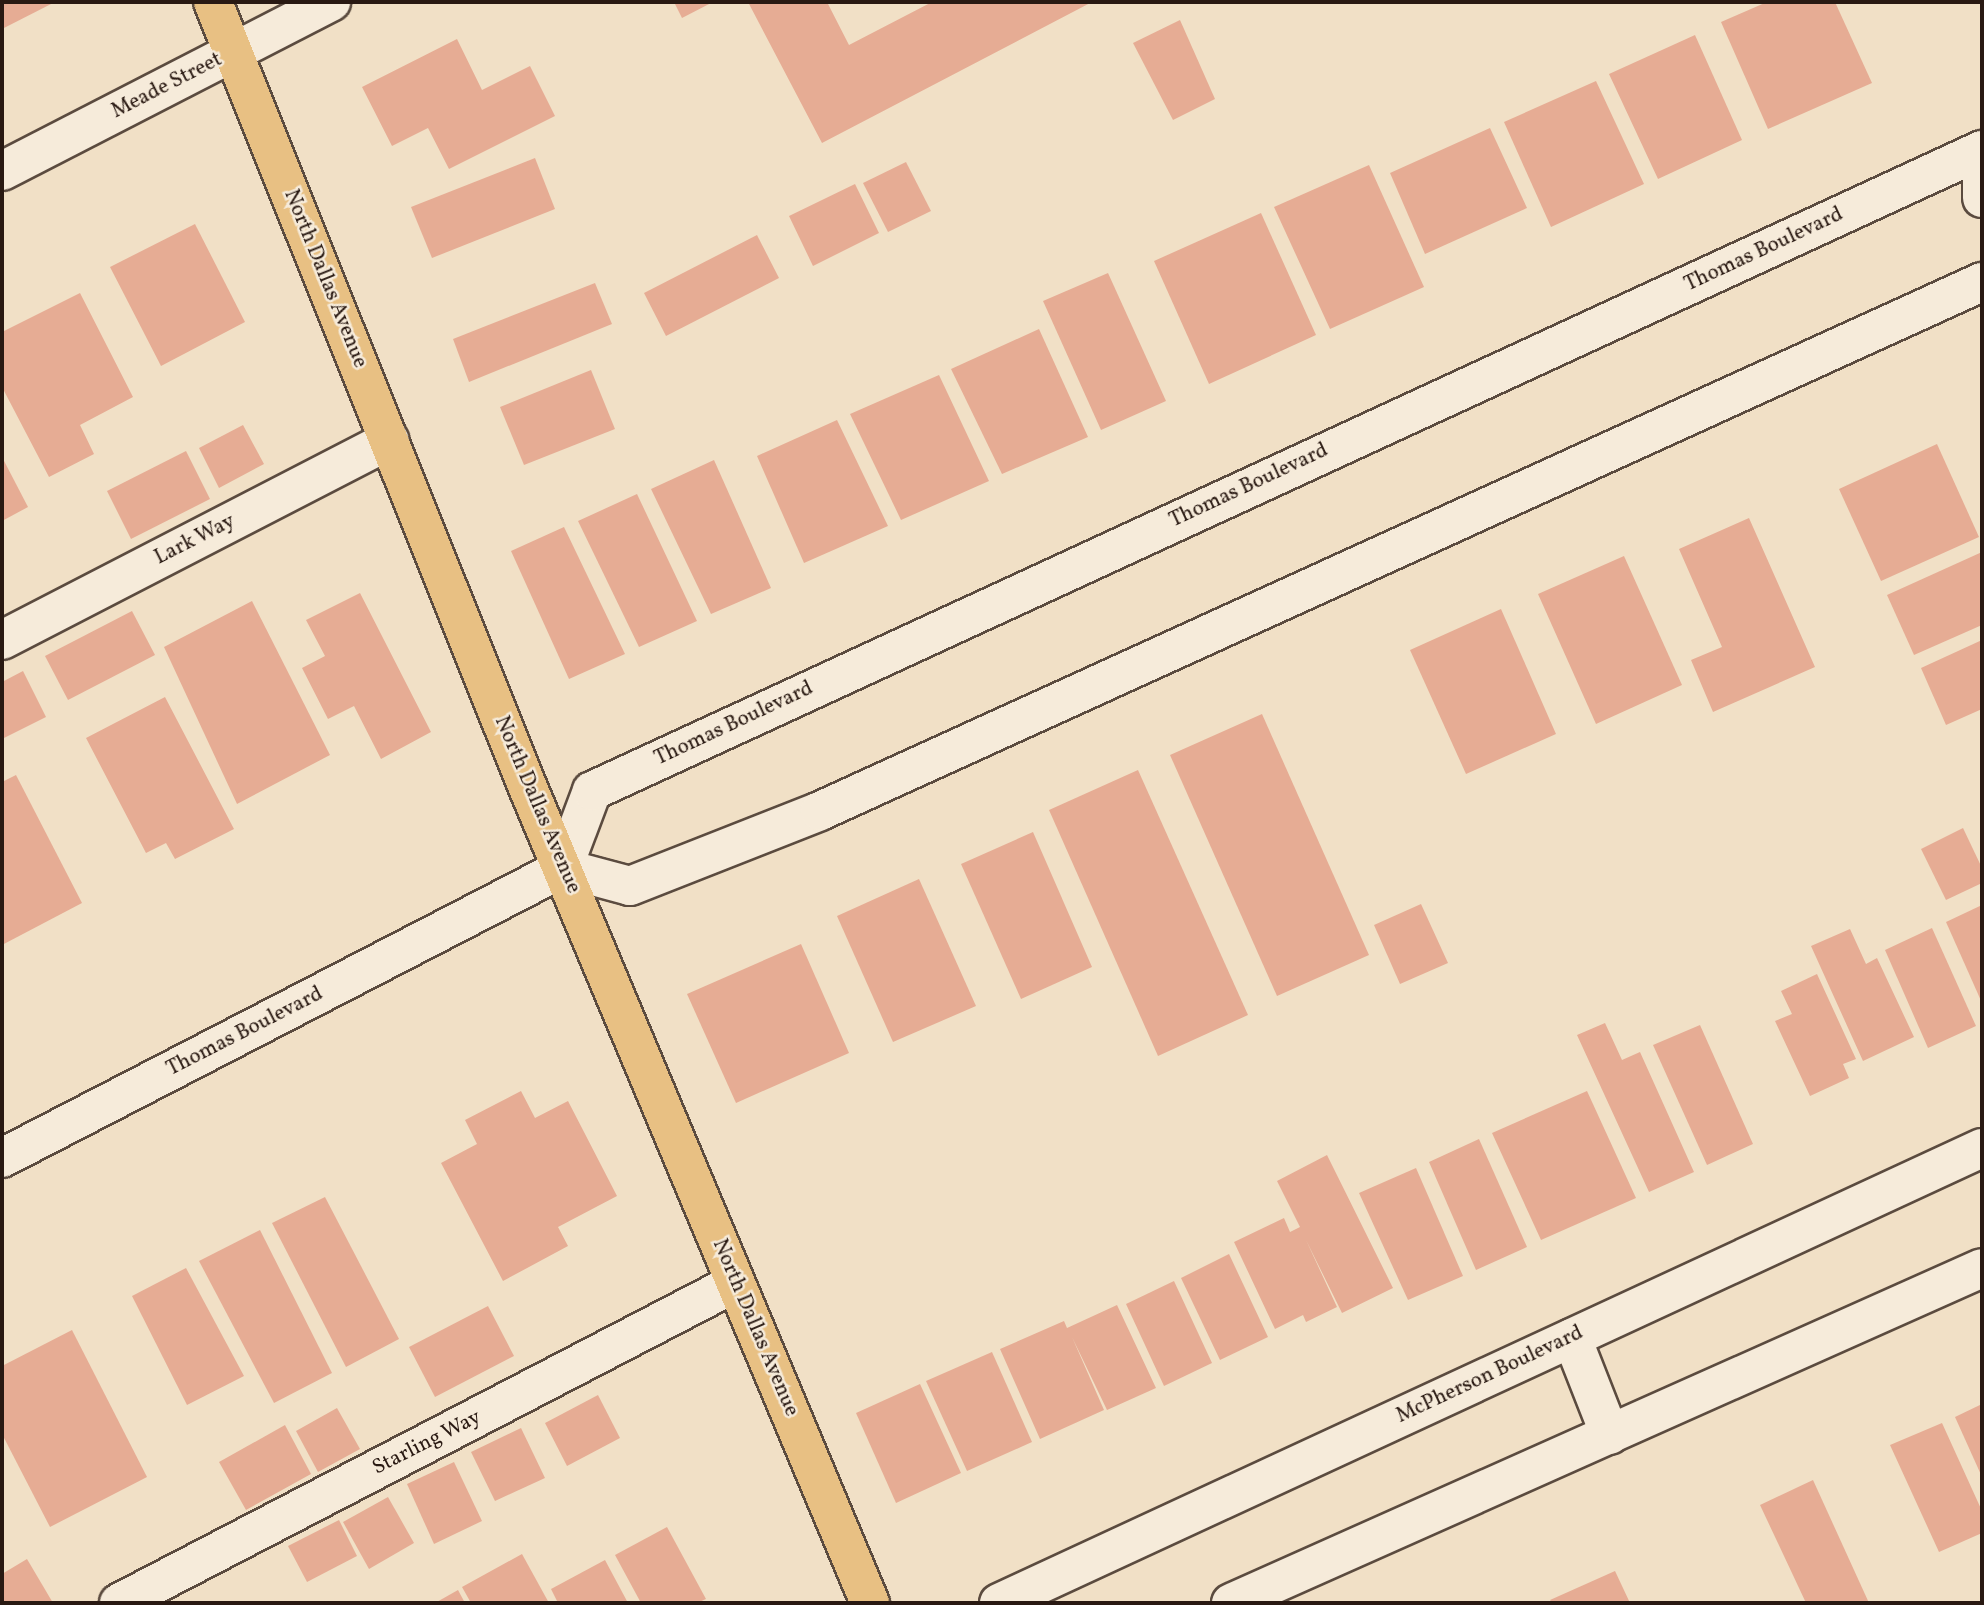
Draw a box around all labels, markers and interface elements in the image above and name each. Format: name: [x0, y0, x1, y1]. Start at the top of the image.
street label: Meade Street: [108, 47, 226, 125]
street label: North Dallas Avenue: [278, 186, 372, 372]
street label: Thomas Boulevard: [1681, 202, 1847, 298]
street label: Thomas Boulevard: [1166, 438, 1332, 534]
street label: Lark Way: [150, 509, 240, 571]
street label: Thomas Boulevard: [651, 676, 817, 772]
street label: North Dallas Avenue: [488, 712, 586, 898]
street label: Thomas Boulevard: [163, 982, 327, 1082]
street label: North Dallas Avenue: [706, 1235, 804, 1421]
street label: McPherson Boulevard: [1393, 1321, 1587, 1429]
street label: Starling Way: [368, 1405, 486, 1481]

